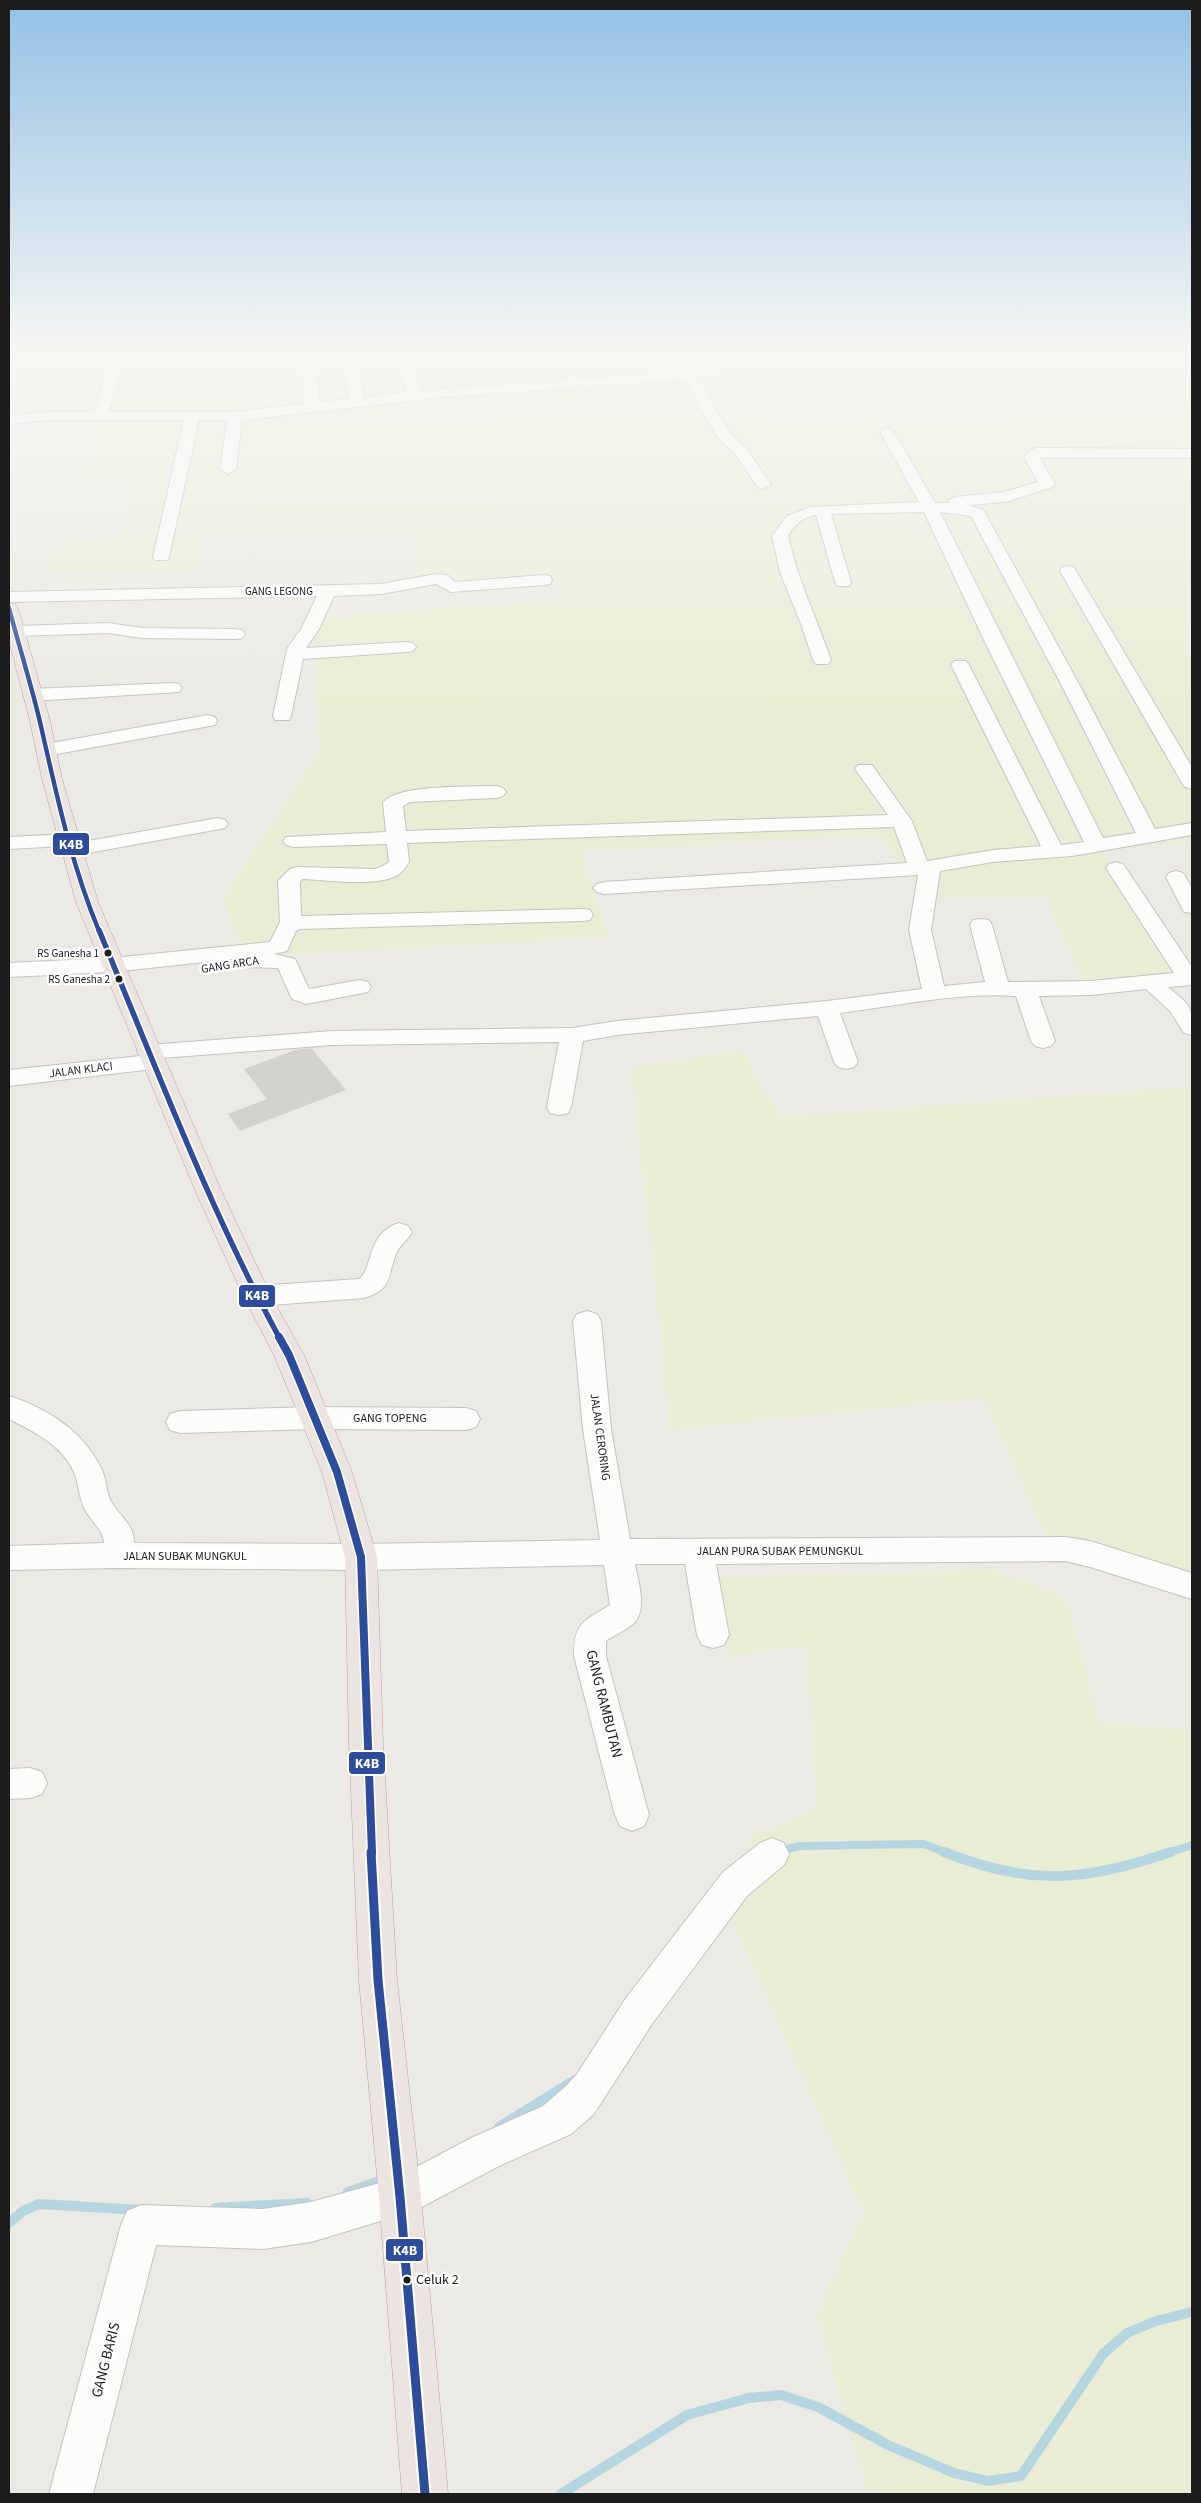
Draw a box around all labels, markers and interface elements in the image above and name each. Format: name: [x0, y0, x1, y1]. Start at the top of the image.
street label: GANG LEGONG: [245, 584, 313, 599]
line badge: K4B: [52, 832, 90, 856]
text: K4B: [59, 835, 84, 855]
place label: RS Ganesha 1: [37, 946, 99, 961]
marker: RS Ganesha 1: [103, 948, 113, 958]
street label: GANG ARCA: [200, 952, 261, 978]
place label: RS Ganesha 2: [48, 972, 110, 987]
marker: RS Ganesha 2: [114, 974, 124, 984]
street label: JALAN KLACI: [48, 1058, 114, 1082]
line badge: K4B: [238, 1284, 276, 1308]
text: K4B: [245, 1286, 270, 1306]
street label: JALAN CERORING: [585, 1392, 615, 1482]
street label: GANG TOPENG: [353, 1410, 427, 1427]
street label: JALAN PURA SUBAK PEMUNGKUL: [696, 1543, 864, 1560]
street label: JALAN SUBAK MUNGKUL: [123, 1548, 247, 1565]
street label: GANG RAMBUTAN: [580, 1648, 628, 1760]
line badge: K4B: [348, 1751, 386, 1775]
text: K4B: [355, 1754, 380, 1774]
line badge: K4B: [385, 2238, 424, 2262]
text: K4B: [393, 2241, 418, 2261]
place label: Celuk 2: [416, 2270, 459, 2290]
marker: Celuk 2: [402, 2275, 412, 2285]
street label: GANG BARIS: [87, 2320, 125, 2400]

